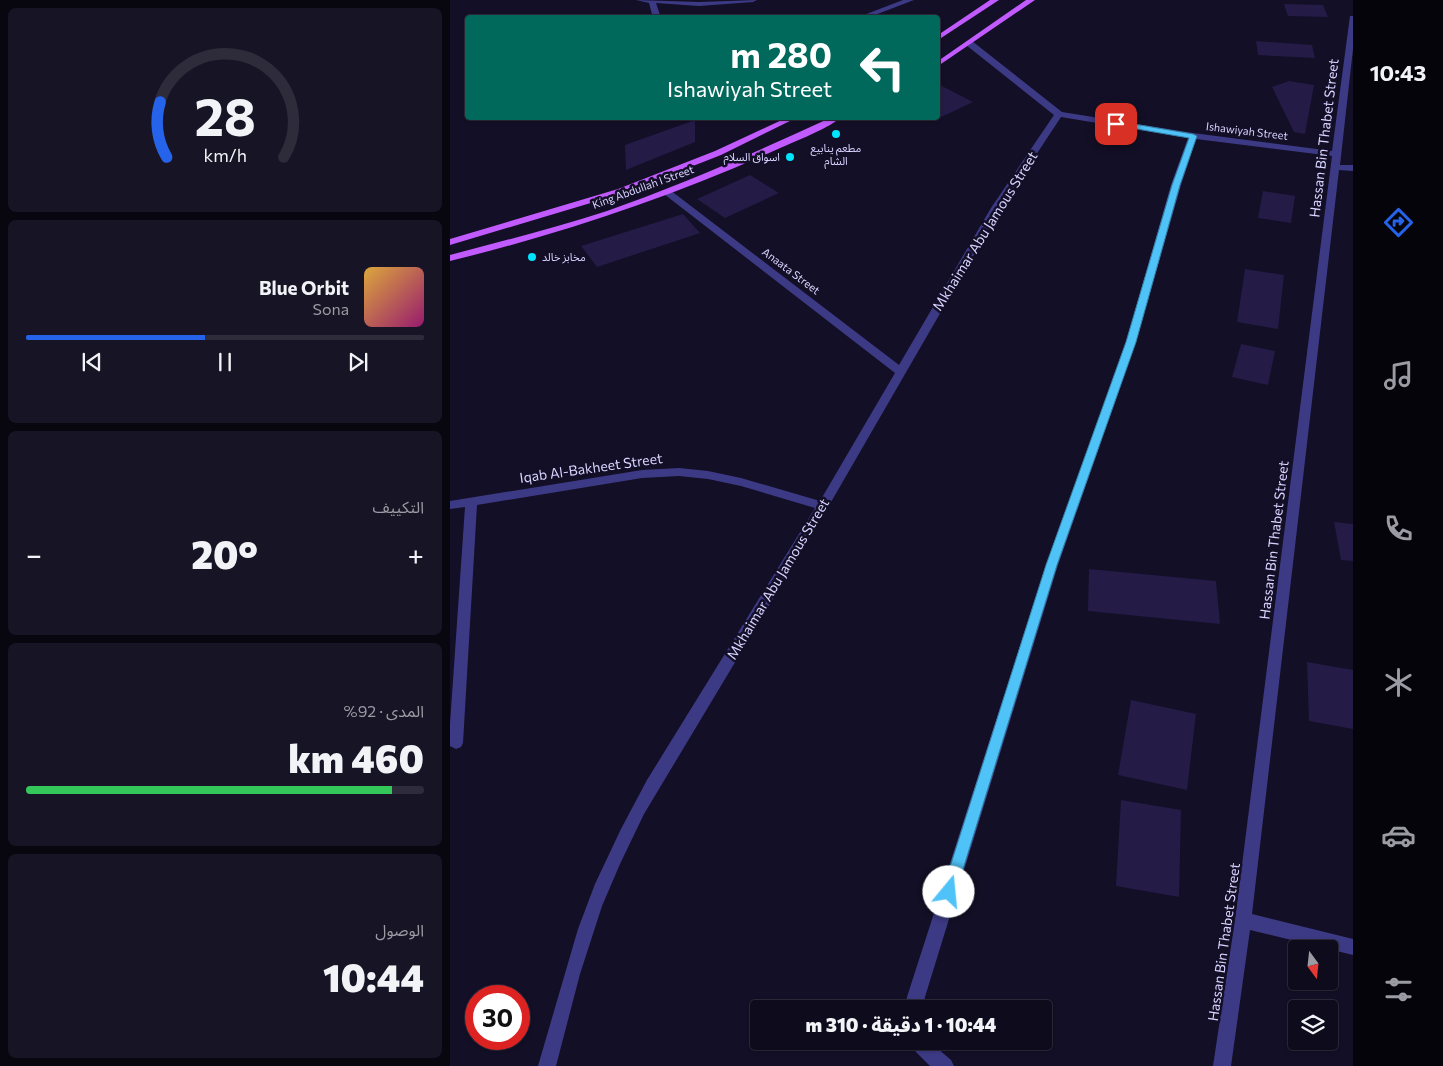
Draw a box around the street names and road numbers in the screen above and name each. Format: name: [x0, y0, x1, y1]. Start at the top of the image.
street label: Hassan Bin Thabet Street: [1305, 57, 1342, 218]
street label: Ishawiyah Street: [1205, 119, 1289, 142]
street label: Mkhaimar Abu Jamous Street: [928, 148, 1041, 314]
street label: King Abdullah I Street: [590, 162, 696, 211]
street label: Anaata Street: [760, 245, 823, 297]
street label: Iqab Al-Bakheet Street: [518, 449, 664, 486]
street label: Hassan Bin Thabet Street: [1255, 459, 1292, 620]
street label: Mkhaimar Abu Jamous Street: [723, 495, 833, 662]
street label: Hassan Bin Thabet Street: [1204, 861, 1243, 1022]

